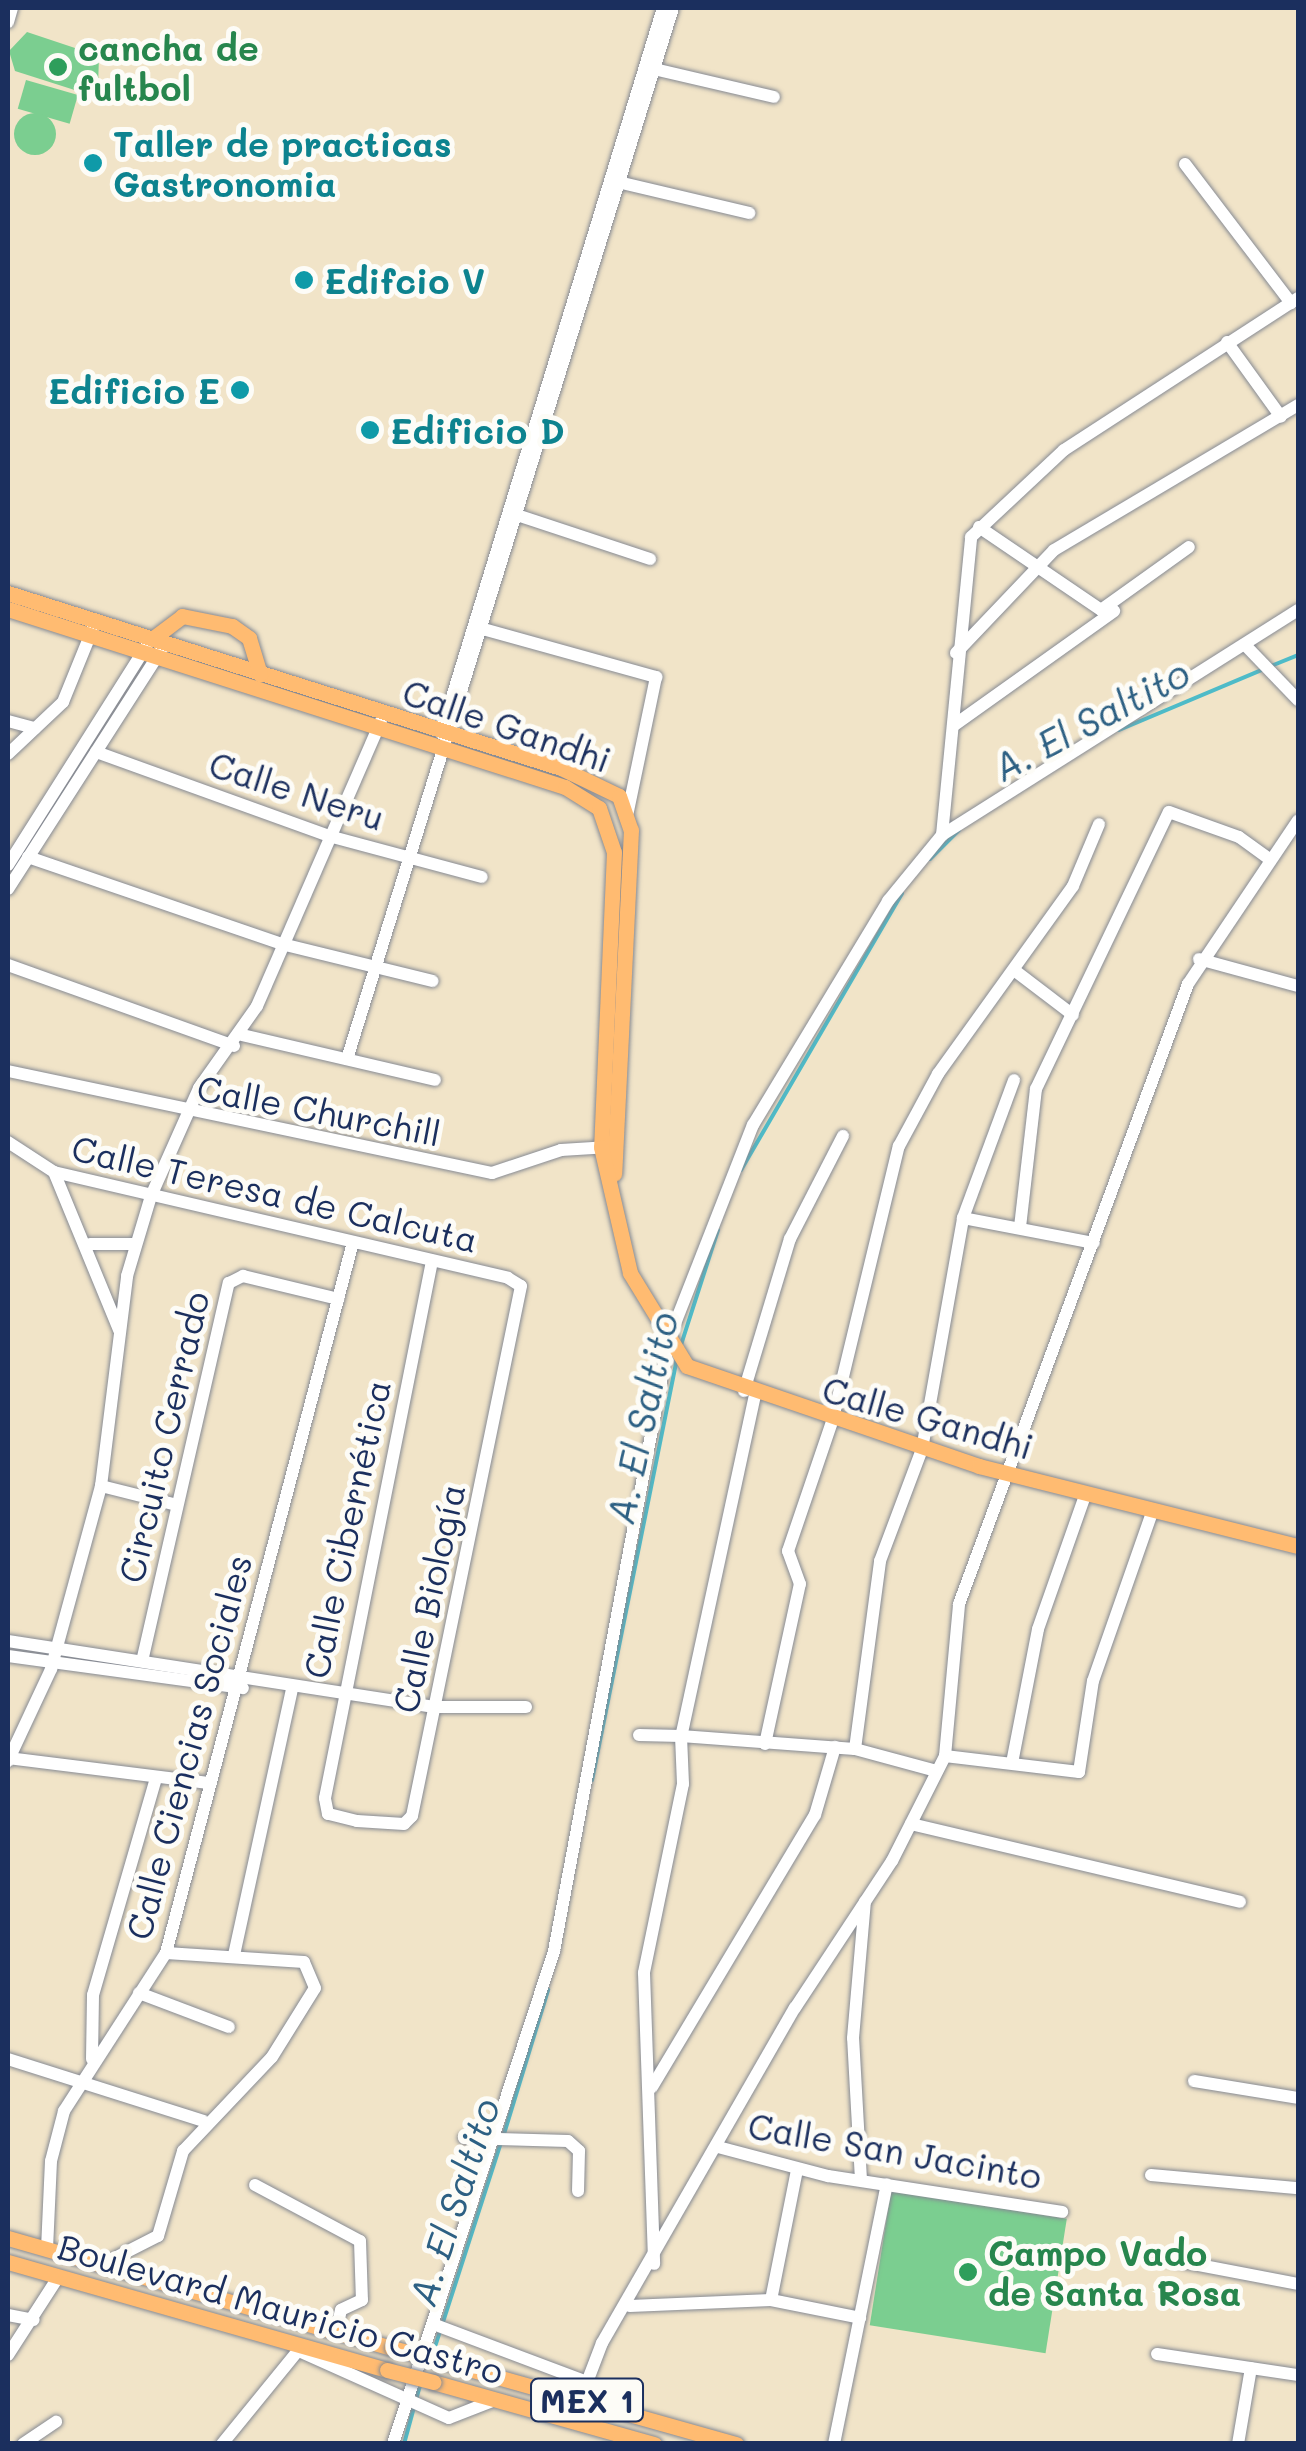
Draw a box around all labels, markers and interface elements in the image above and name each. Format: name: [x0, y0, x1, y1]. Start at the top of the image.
place label: cancha de fultbol: [78, 26, 259, 108]
marker: cancha de fultbol: [47, 56, 69, 78]
place label: Taller de practicas Gastronomia: [113, 122, 452, 204]
marker: Taller de practicas Gastronomia: [82, 152, 104, 174]
place label: Edifcio V: [324, 259, 485, 301]
marker: Edifcio V: [293, 269, 315, 291]
place label: Edificio E: [48, 369, 220, 411]
marker: Edificio E: [229, 379, 251, 401]
place label: Edificio D: [390, 409, 565, 451]
marker: Edificio D: [359, 419, 381, 441]
water label: A. El Saltito: [985, 649, 1197, 791]
street label: Calle Gandhi: [398, 670, 616, 780]
street label: Calle Neru: [204, 742, 390, 838]
street label: Calle Churchill: [194, 1066, 444, 1154]
street label: Calle Teresa de Calcuta: [68, 1126, 482, 1260]
street label: Circuito Cerrado: [109, 1287, 217, 1587]
water label: A. El Saltito: [597, 1308, 687, 1528]
street label: Calle Gandhi: [818, 1367, 1038, 1467]
street label: Calle Cibernética: [294, 1376, 398, 1682]
street label: Calle Biología: [383, 1480, 473, 1716]
street label: Calle Ciencias Sociales: [116, 1550, 260, 1944]
water label: A. El Saltito: [399, 2093, 509, 2311]
street label: Calle San Jacinto: [745, 2104, 1045, 2196]
street label: Boulevard Mauricio Castro: [54, 2224, 508, 2392]
place label: Campo Vado de Santa Rosa: [988, 2231, 1241, 2313]
marker: Campo Vado de Santa Rosa: [957, 2261, 979, 2283]
road number: MEX 1: [530, 2373, 644, 2427]

